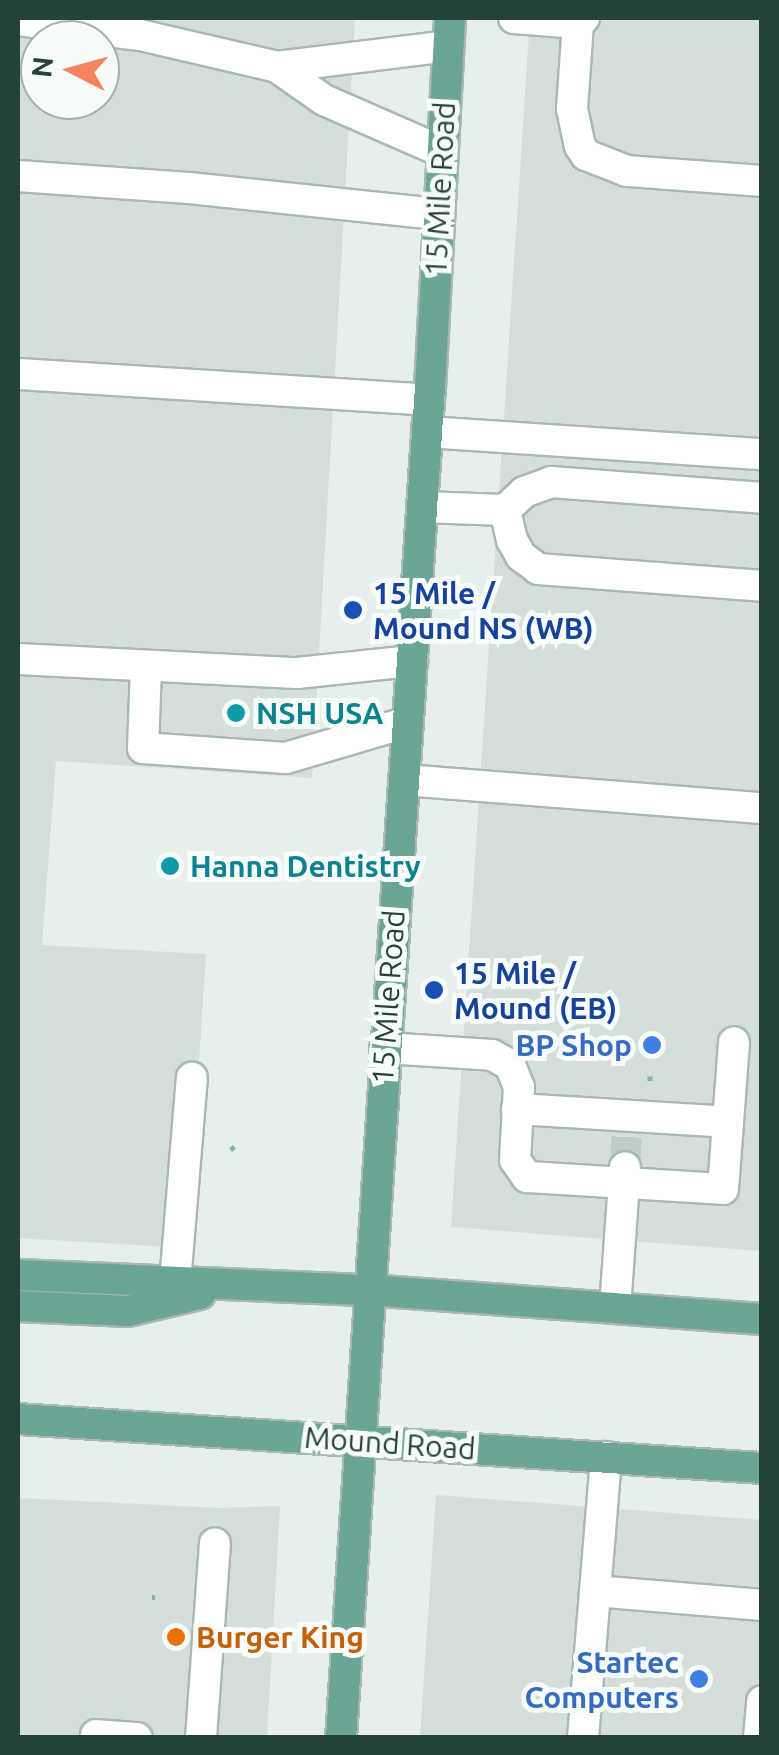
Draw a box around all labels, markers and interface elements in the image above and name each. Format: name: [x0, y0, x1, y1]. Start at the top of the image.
north arrow: [20, 20, 120, 120]
text: N: [25, 55, 58, 79]
street label: 15 Mile Road: [417, 101, 463, 277]
place label: 15 Mile / Mound NS (WB): [373, 575, 594, 646]
marker: 15 Mile / Mound NS (WB): [342, 599, 364, 621]
place label: NSH USA: [256, 695, 383, 731]
marker: NSH USA: [225, 702, 247, 724]
place label: Hanna Dentistry: [190, 848, 421, 884]
marker: Hanna Dentistry: [159, 855, 181, 877]
street label: 15 Mile Road: [364, 909, 412, 1085]
place label: 15 Mile / Mound (EB): [454, 955, 617, 1026]
marker: 15 Mile / Mound (EB): [423, 979, 445, 1001]
place label: BP Shop: [515, 1027, 632, 1063]
marker: BP Shop: [641, 1034, 663, 1056]
street label: Mound Road: [303, 1419, 477, 1467]
place label: Burger King: [196, 1619, 364, 1655]
marker: Burger King: [165, 1626, 187, 1648]
place label: Startec Computers: [524, 1644, 679, 1714]
marker: Startec Computers: [688, 1668, 710, 1690]

